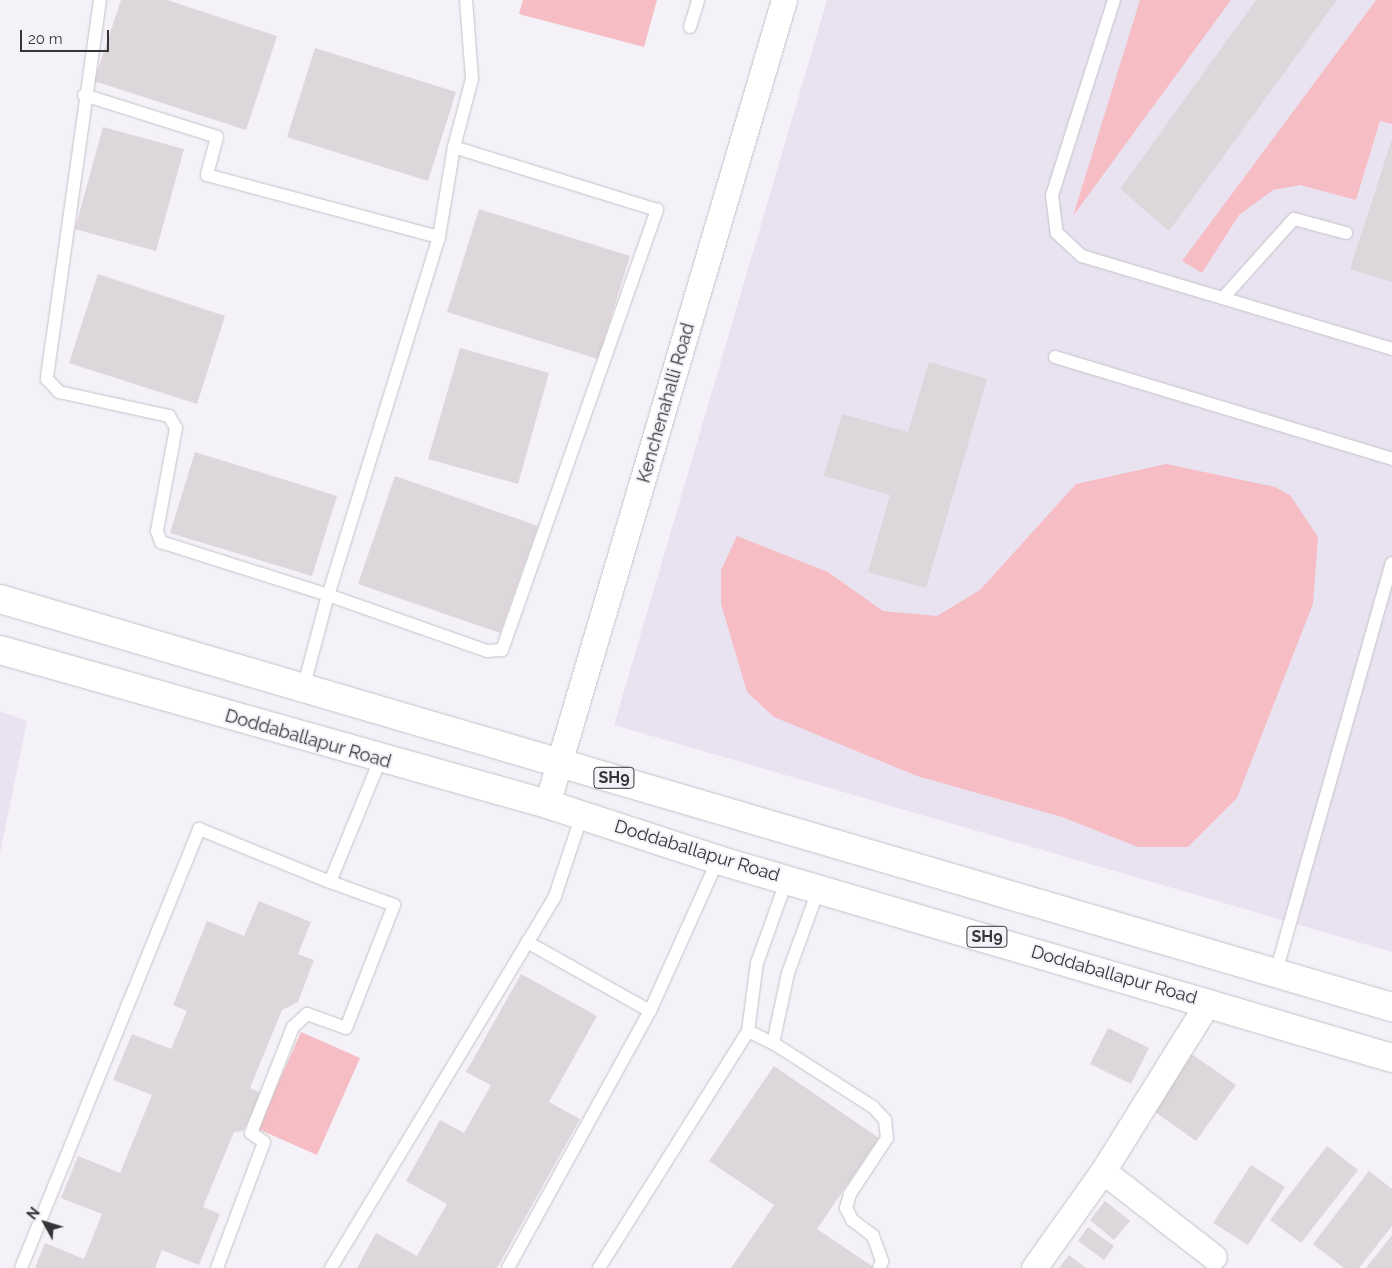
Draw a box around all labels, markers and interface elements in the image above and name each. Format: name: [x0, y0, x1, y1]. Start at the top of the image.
scale bar: [22, 20, 111, 52]
text: 20 m: [28, 30, 63, 48]
street label: Kenchenahalli Road: [633, 321, 699, 485]
street label: Doddaballapur Road: [222, 705, 394, 773]
road number: SH9: [593, 764, 635, 791]
street label: Doddaballapur Road: [612, 816, 782, 886]
road number: SH9: [966, 924, 1008, 950]
street label: Doddaballapur Road: [1028, 941, 1200, 1009]
north arrow: [20, 1198, 70, 1248]
text: N: [24, 1204, 43, 1223]

